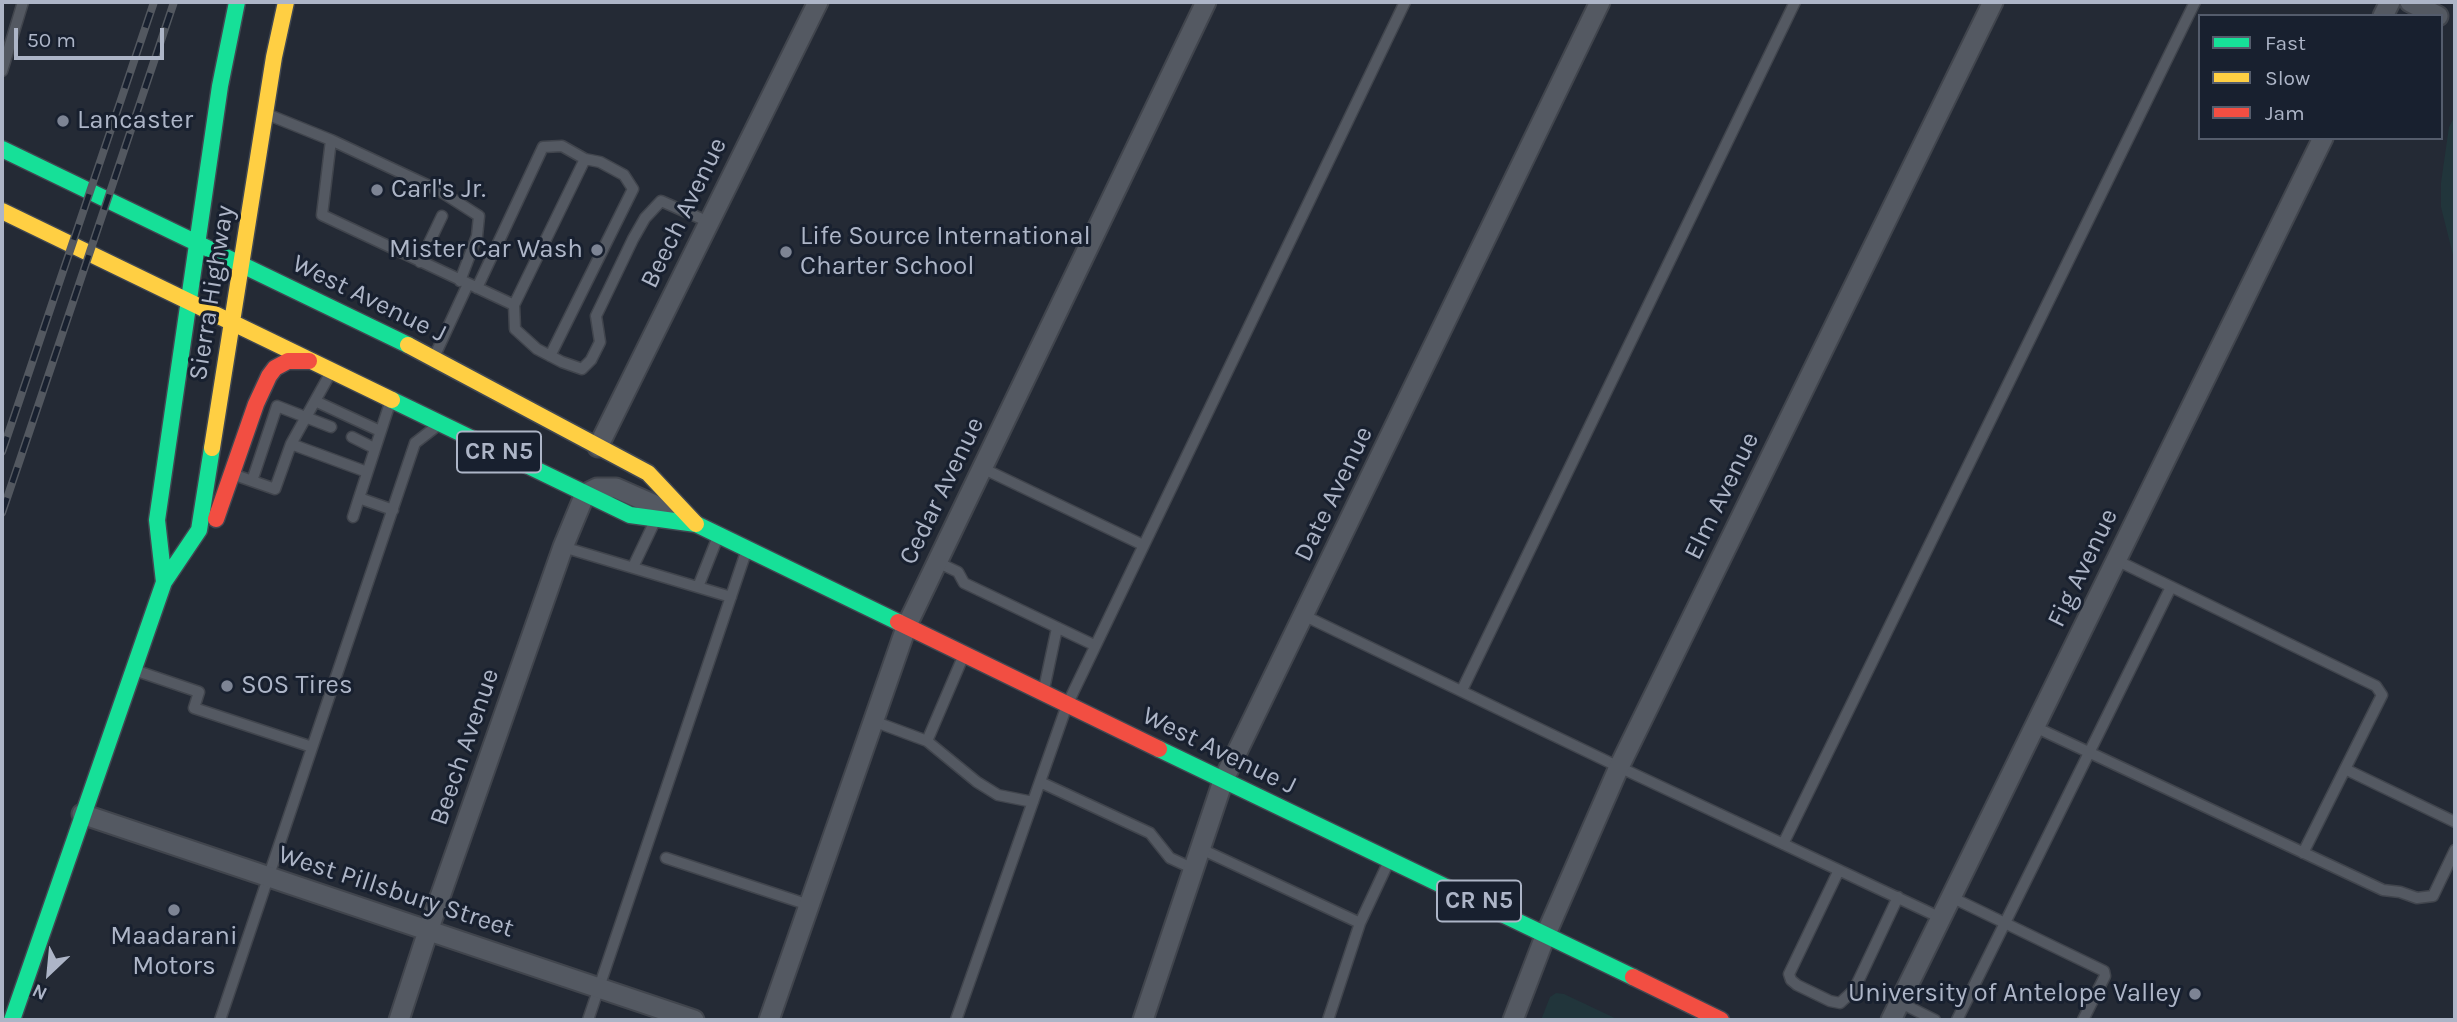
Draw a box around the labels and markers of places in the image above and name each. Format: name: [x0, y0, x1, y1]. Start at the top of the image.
place label: Lancaster: [77, 105, 193, 137]
marker: Lancaster: [55, 113, 71, 129]
place label: Carl's Jr.: [391, 174, 486, 206]
marker: Carl's Jr.: [369, 182, 385, 198]
place label: Life Source International Charter School: [800, 221, 1091, 282]
place label: Mister Car Wash: [389, 234, 583, 266]
marker: Mister Car Wash: [589, 242, 605, 258]
marker: Life Source International Charter School: [778, 244, 794, 260]
place label: SOS Tires: [241, 670, 353, 702]
marker: SOS Tires: [219, 678, 235, 694]
marker: Maadarani Motors: [166, 902, 182, 918]
place label: Maadarani Motors: [110, 921, 238, 982]
place label: University of Antelope Valley: [1848, 978, 2181, 1010]
marker: University of Antelope Valley: [2187, 986, 2203, 1002]

